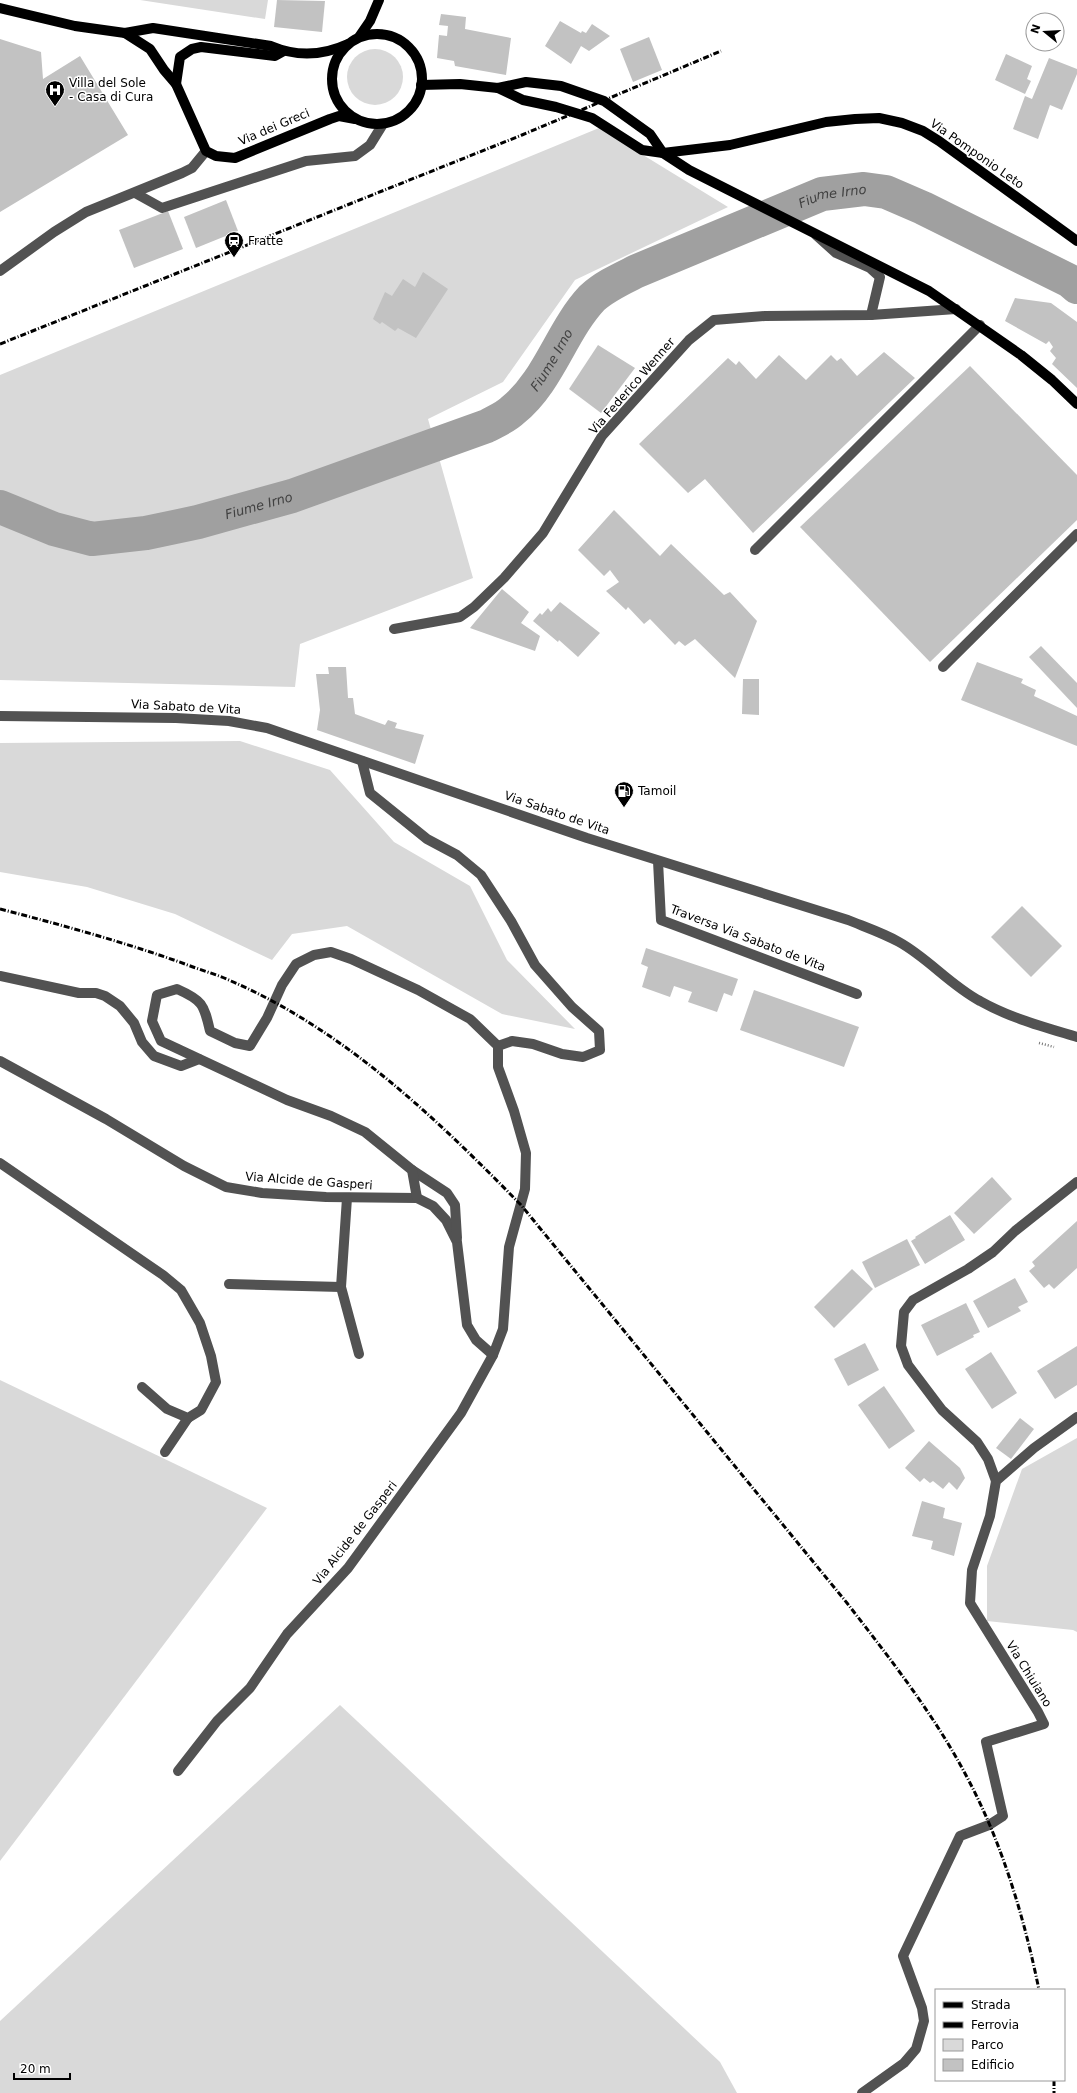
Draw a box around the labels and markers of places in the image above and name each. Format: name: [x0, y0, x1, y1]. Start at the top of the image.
place label: Villa del Sole - Casa di Cura: [69, 76, 153, 104]
hospital icon: Villa del Sole - Casa di Cura: [44, 79, 66, 107]
station icon: Fratte: [223, 230, 245, 258]
place label: Fratte: [248, 234, 283, 248]
fuel station icon: Tamoil: [613, 780, 635, 808]
place label: Tamoil: [637, 784, 676, 798]

